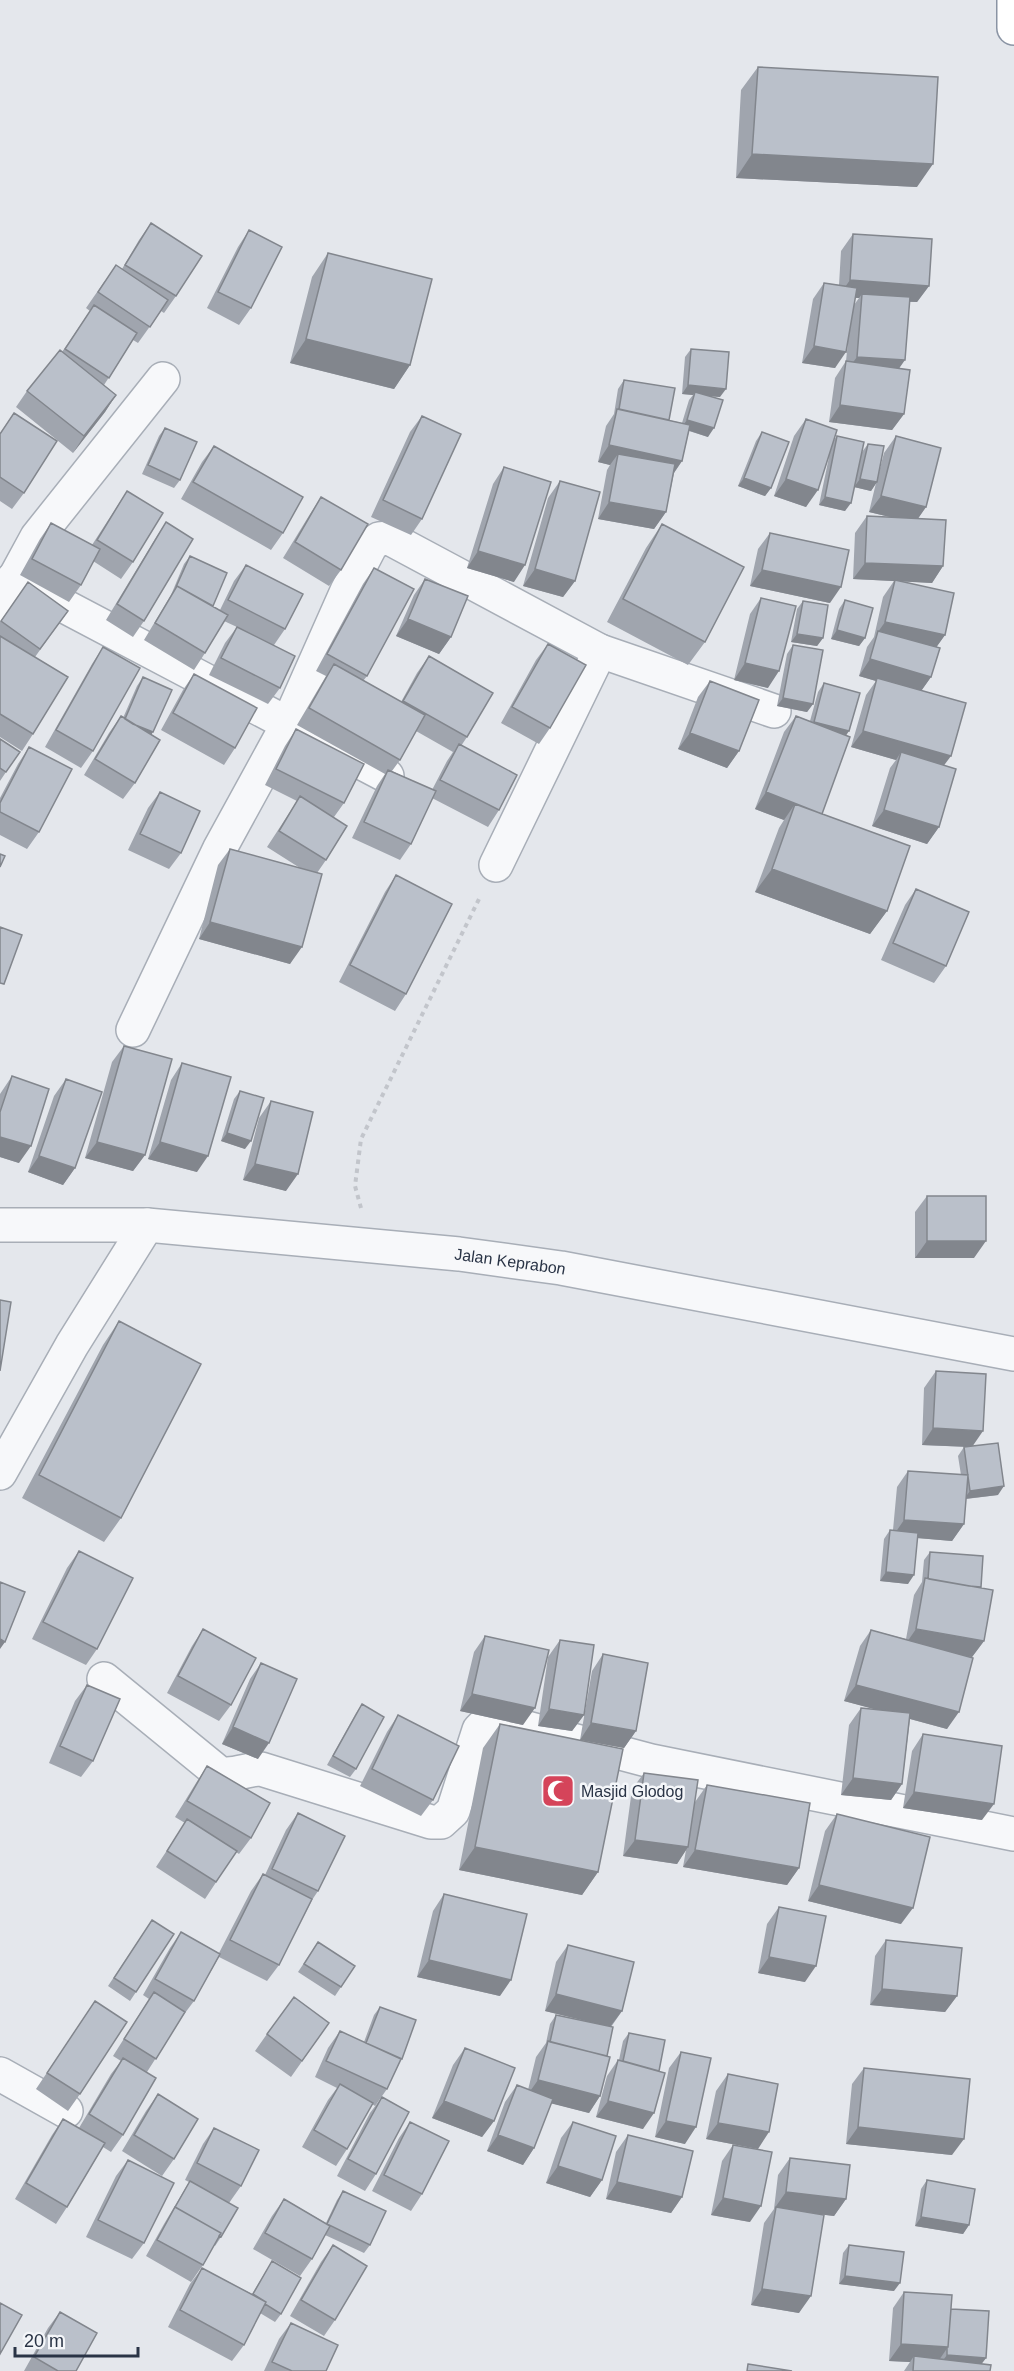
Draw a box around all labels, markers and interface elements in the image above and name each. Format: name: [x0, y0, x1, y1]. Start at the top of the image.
street label: Jalan Keprabon: [454, 1246, 567, 1278]
mosque icon: Masjid Glodog: [540, 1773, 576, 1809]
place label: Masjid Glodog: [581, 1783, 683, 1800]
scale bar: [15, 2320, 138, 2358]
text: 20 m: [24, 2331, 64, 2351]

